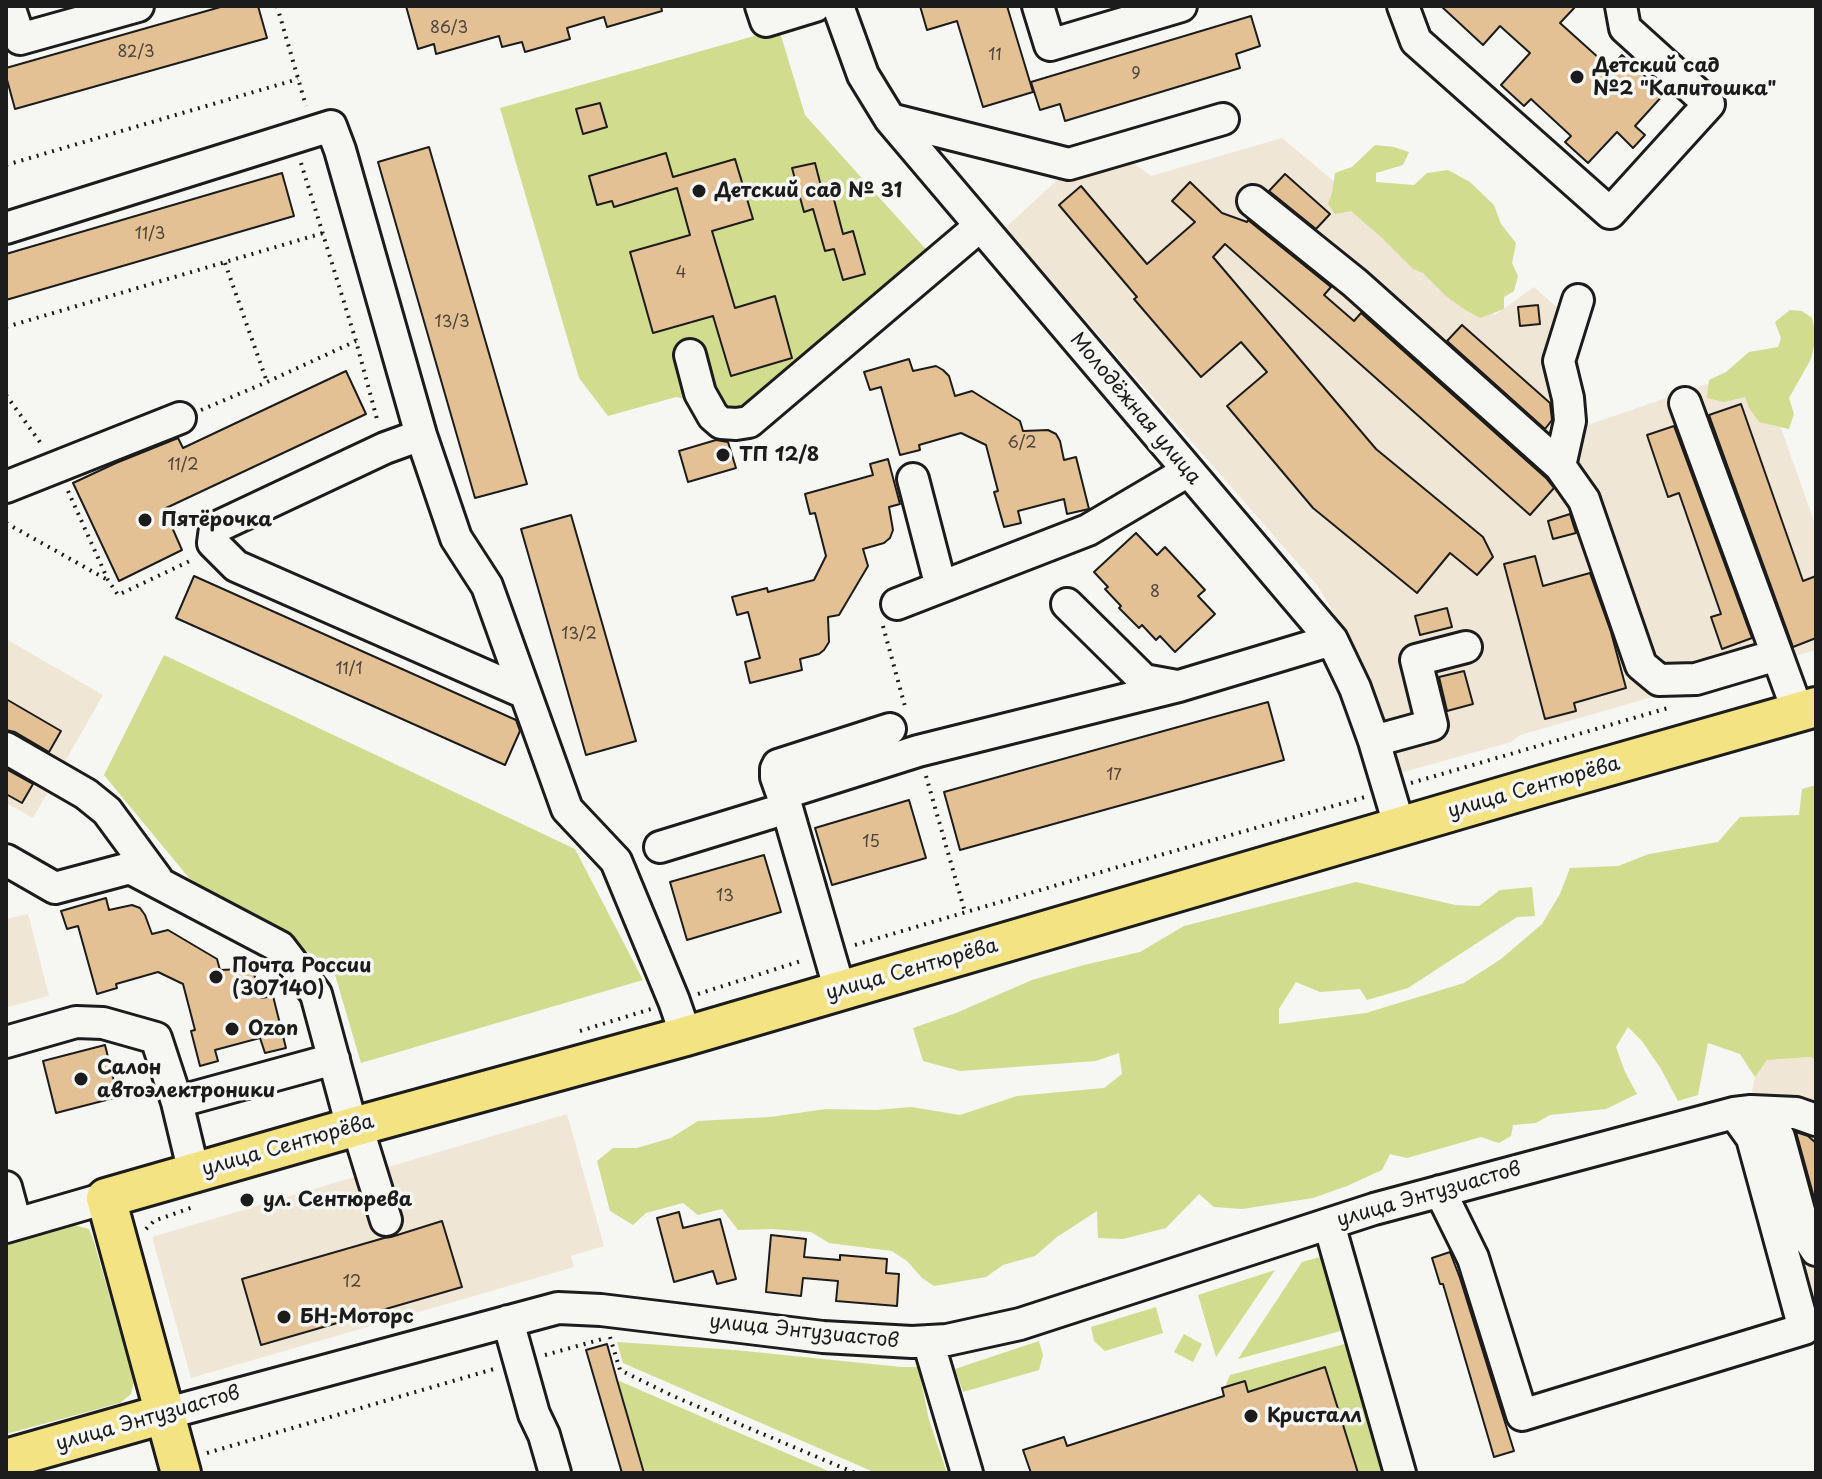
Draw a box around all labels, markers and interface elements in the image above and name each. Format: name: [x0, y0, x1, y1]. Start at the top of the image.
house number: 86/3: [430, 19, 468, 39]
house number: 82/3: [117, 43, 155, 63]
house number: 11: [988, 46, 1002, 66]
place label: Детский сад №2 "Капитошка": [1593, 54, 1776, 101]
house number: 9: [1131, 65, 1141, 85]
marker: Детский сад №2 "Капитошка": [1568, 68, 1586, 86]
place label: Детский сад № 31: [715, 179, 902, 203]
marker: Детский сад № 31: [690, 182, 708, 200]
house number: 11/3: [135, 225, 165, 245]
house number: 4: [676, 264, 686, 284]
house number: 13/3: [435, 313, 469, 333]
street label: Молодёжная улица: [1064, 328, 1206, 490]
house number: 6/2: [1008, 434, 1036, 454]
place label: ТП 12/8: [739, 443, 819, 467]
marker: ТП 12/8: [714, 446, 732, 464]
house number: 11/2: [167, 456, 199, 476]
place label: Пятёрочка: [161, 508, 272, 532]
marker: Пятёрочка: [136, 511, 154, 529]
house number: 8: [1150, 583, 1160, 603]
house number: 13/2: [561, 625, 597, 645]
house number: 11/1: [335, 660, 363, 680]
street label: улица Сентюрёва: [1445, 752, 1623, 824]
house number: 17: [1106, 766, 1122, 786]
house number: 15: [862, 833, 880, 853]
house number: 13: [716, 887, 734, 907]
street label: улица Сентюрёва: [823, 934, 1001, 1006]
place label: Почта России (307140): [232, 954, 371, 1001]
marker: Почта России (307140): [207, 968, 225, 986]
place label: Ozon: [248, 1017, 298, 1041]
marker: Ozon: [223, 1020, 241, 1038]
place label: Салон автоэлектроники: [97, 1056, 275, 1103]
marker: Салон автоэлектроники: [72, 1070, 90, 1088]
street label: улица Сентюрёва: [199, 1110, 377, 1182]
street label: улица Энтузиастов: [1334, 1157, 1524, 1233]
place label: ул. Сентюрева: [263, 1188, 412, 1212]
marker: ул. Сентюрева: [238, 1191, 256, 1209]
house number: 12: [343, 1273, 361, 1293]
place label: БН-Моторс: [300, 1305, 414, 1329]
marker: БН-Моторс: [275, 1308, 293, 1326]
street label: улица Энтузиастов: [708, 1310, 900, 1354]
street label: улица Энтузиастов: [53, 1381, 243, 1457]
place label: Кристалл: [1267, 1404, 1362, 1428]
marker: Кристалл: [1242, 1407, 1260, 1425]

